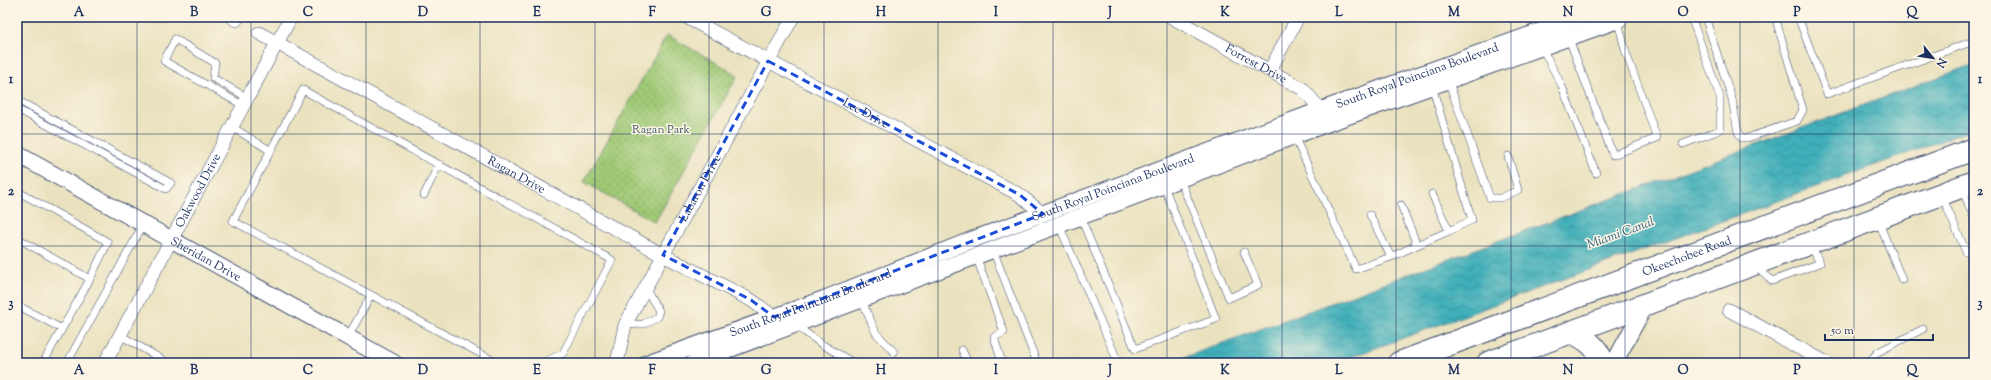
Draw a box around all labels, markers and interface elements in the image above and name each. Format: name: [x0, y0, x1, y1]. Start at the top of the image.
text: A: [74, 4, 85, 22]
text: B: [190, 4, 199, 22]
text: C: [303, 4, 313, 22]
text: D: [418, 4, 428, 22]
text: E: [533, 4, 541, 22]
text: F: [648, 4, 656, 22]
text: G: [761, 4, 772, 22]
text: H: [876, 4, 887, 22]
text: I: [994, 4, 999, 22]
text: J: [1107, 4, 1112, 22]
text: K: [1220, 4, 1230, 22]
text: L: [1335, 4, 1343, 22]
text: M: [1448, 4, 1460, 22]
text: N: [1563, 4, 1574, 22]
text: O: [1677, 4, 1689, 22]
text: P: [1793, 4, 1801, 22]
text: Q: [1907, 4, 1920, 22]
north arrow: [1913, 38, 1953, 78]
street label: South Royal Poinciana Boulevard: [1333, 39, 1501, 114]
street label: Forrest Drive: [1222, 40, 1290, 89]
text: N: [1932, 54, 1950, 70]
text: 1: [9, 71, 14, 89]
text: 1: [1978, 71, 1983, 89]
street label: Lee Drive: [839, 94, 892, 134]
park label: Ragan Park: [632, 121, 690, 139]
street label: Oakwood Drive: [171, 150, 226, 231]
street label: South Royal Poinciana Boulevard: [1030, 150, 1197, 227]
street label: Labaron Drive: [675, 151, 727, 225]
street label: Ragan Drive: [484, 152, 549, 199]
text: 2: [8, 183, 15, 201]
text: 2: [1977, 183, 1984, 201]
water label: Miami Canal: [1584, 213, 1658, 254]
street label: Okeechobee Road: [1640, 232, 1734, 282]
street label: Sheridan Drive: [167, 233, 244, 287]
street label: South Royal Poinciana Boulevard: [727, 265, 895, 342]
text: 3: [8, 295, 14, 313]
text: 3: [1977, 295, 1983, 313]
scale bar: [1825, 316, 1933, 342]
text: 50 m: [1830, 322, 1854, 340]
text: A: [74, 362, 85, 380]
text: B: [190, 362, 199, 380]
text: C: [303, 362, 313, 380]
text: D: [418, 362, 428, 380]
text: E: [533, 362, 541, 380]
text: F: [648, 362, 656, 380]
text: G: [761, 362, 772, 380]
text: H: [876, 362, 887, 380]
text: I: [994, 362, 999, 380]
text: J: [1107, 362, 1112, 380]
text: K: [1220, 362, 1230, 380]
text: L: [1335, 362, 1343, 380]
text: M: [1448, 362, 1460, 380]
text: N: [1563, 362, 1574, 380]
text: O: [1677, 362, 1689, 380]
text: P: [1793, 362, 1801, 380]
text: Q: [1907, 362, 1920, 380]

